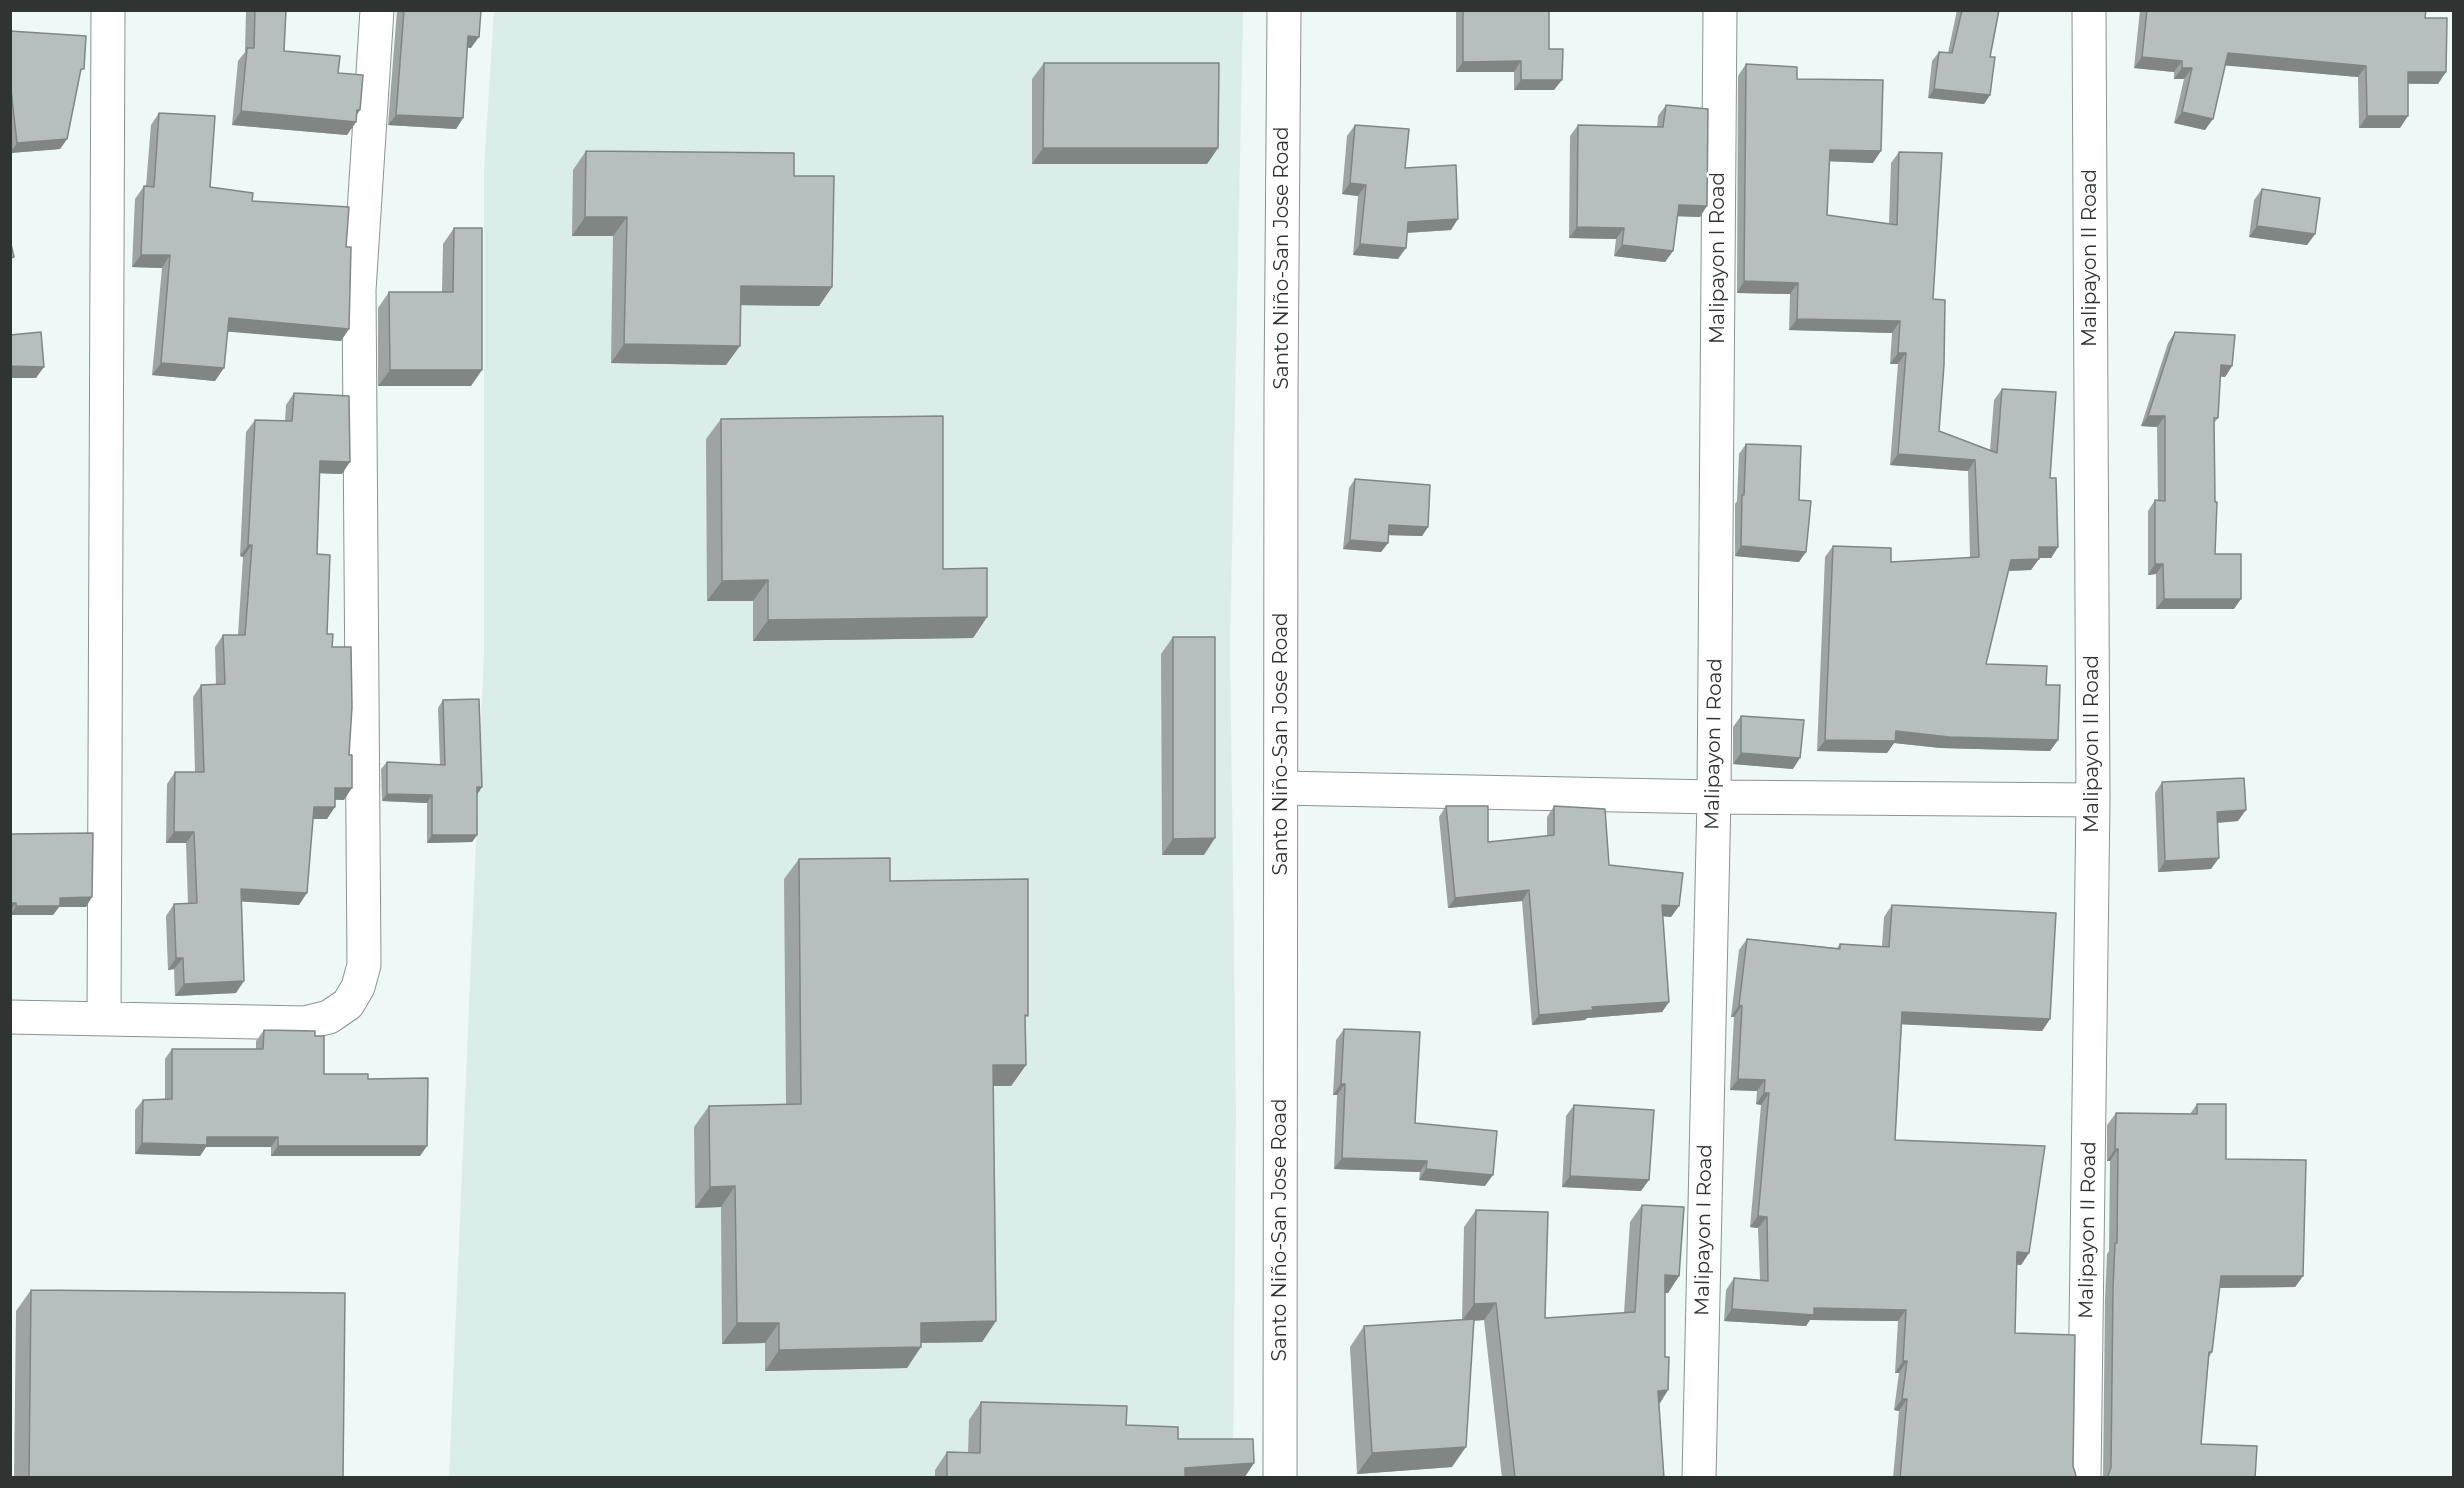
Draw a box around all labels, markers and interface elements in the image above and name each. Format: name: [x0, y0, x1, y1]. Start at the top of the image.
street label: Santo Niño-San Jose Road: [1270, 126, 1294, 390]
street label: Malipayon II Road: [2078, 169, 2102, 347]
street label: Malipayon I Road: [1706, 172, 1730, 344]
street label: Santo Niño-San Jose Road: [1269, 612, 1293, 876]
street label: Malipayon II Road: [2080, 655, 2104, 833]
street label: Malipayon I Road: [1701, 658, 1727, 830]
street label: Santo Niño-San Jose Road: [1268, 1098, 1292, 1362]
street label: Malipayon II Road: [2074, 1141, 2102, 1319]
street label: Malipayon I Road: [1691, 1144, 1717, 1316]

